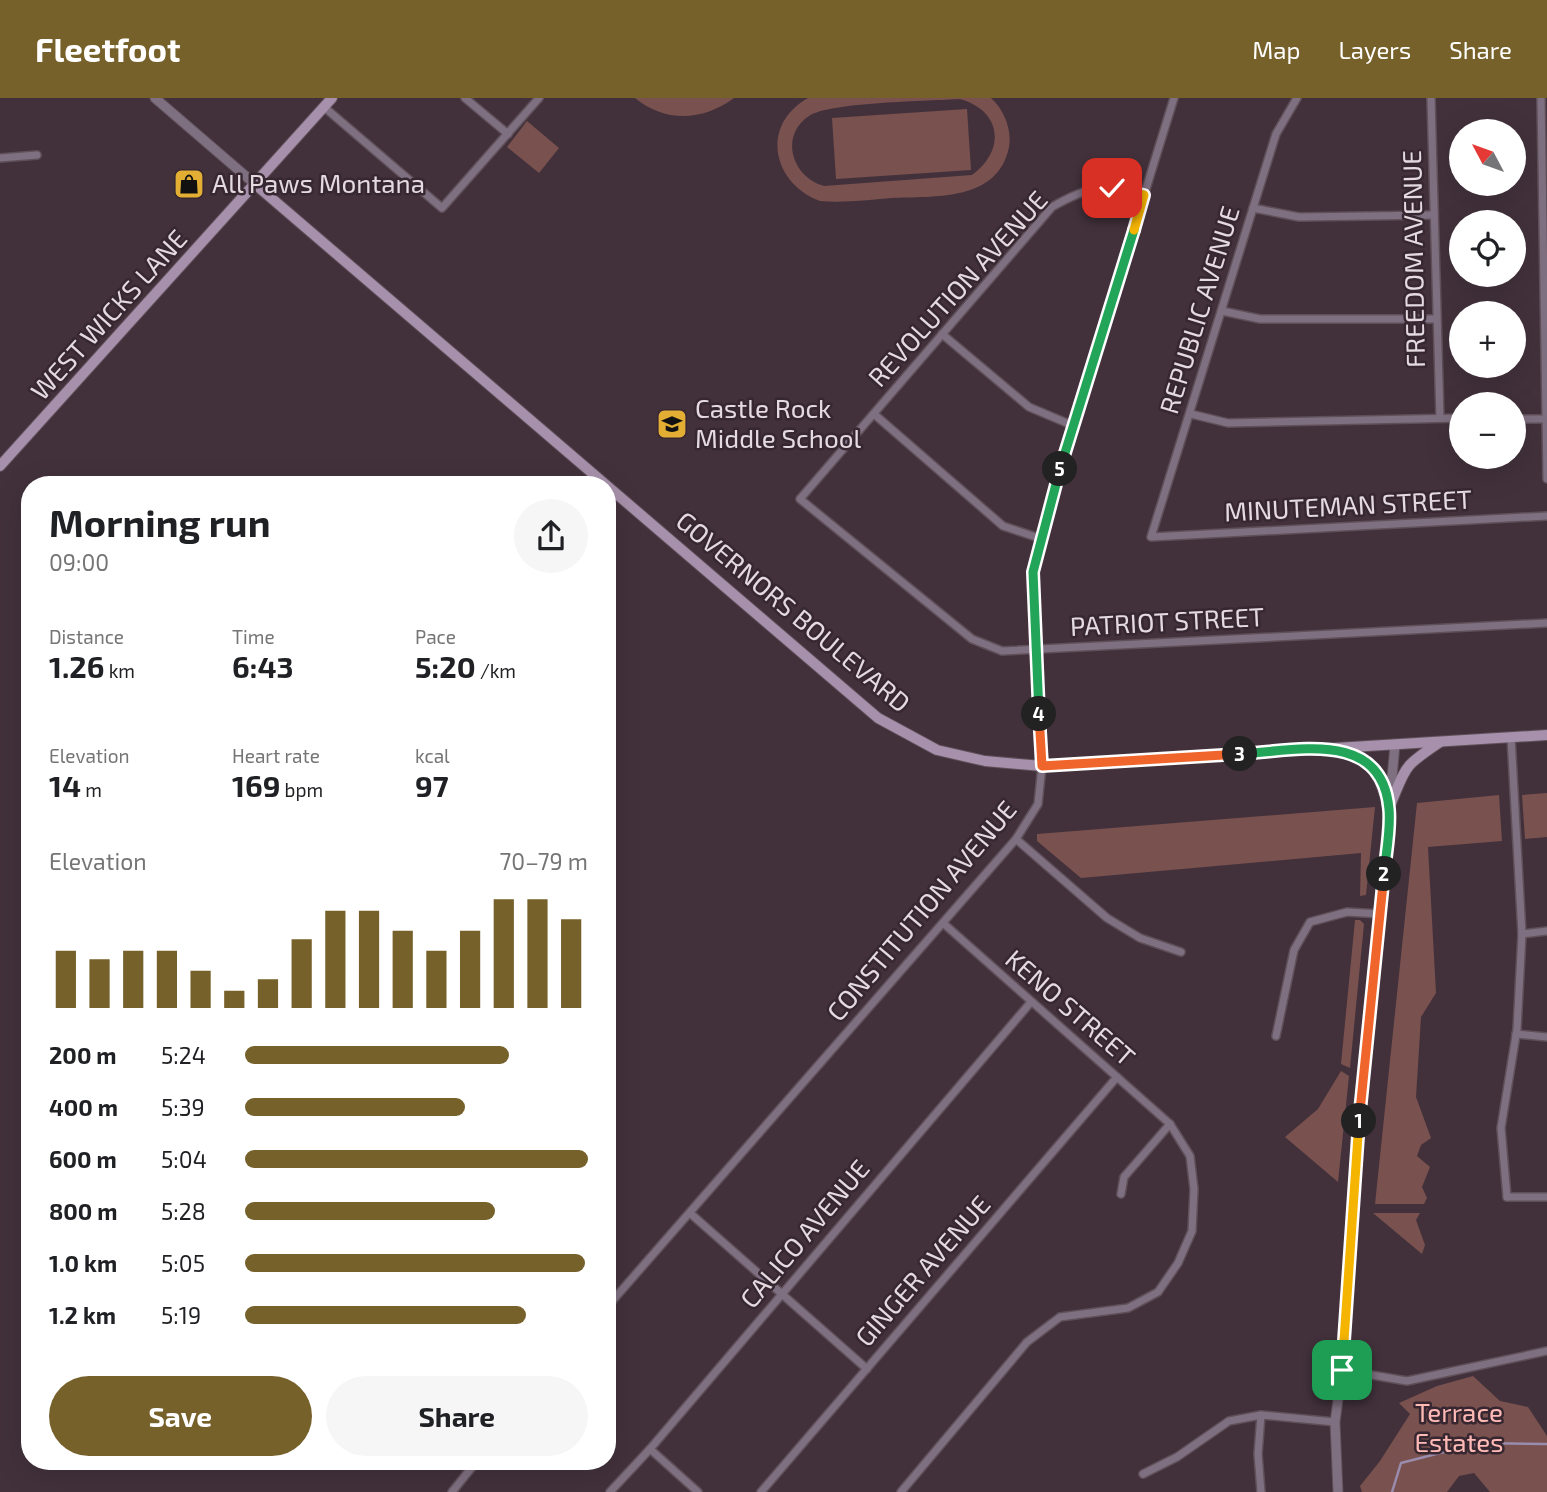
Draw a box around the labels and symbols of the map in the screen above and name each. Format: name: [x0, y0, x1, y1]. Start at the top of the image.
north arrow: [1449, 119, 1526, 196]
street label: FREEDOM AVENUE: [1395, 150, 1430, 368]
pin: [1082, 158, 1142, 218]
shop icon: All Paws Montana: [172, 167, 206, 201]
place label: All Paws Montana: [212, 167, 425, 198]
street label: REVOLUTION AVENUE: [861, 184, 1053, 392]
street label: REPUBLIC AVENUE: [1152, 202, 1245, 417]
street label: WEST WICKS LANE: [23, 223, 192, 405]
place label: Castle Rock Middle School: [695, 392, 861, 453]
school or university icon: Castle Rock Middle School: [655, 407, 689, 441]
pin: 5: [1042, 452, 1078, 486]
street label: MINUTEMAN STREET: [1223, 483, 1473, 526]
street label: GOVERNORS BOULEVARD: [671, 504, 917, 718]
street label: PATRIOT STREET: [1069, 600, 1265, 641]
pin: 4: [1021, 696, 1056, 732]
pin: 3: [1222, 736, 1258, 772]
street label: CONSTITUTION AVENUE: [820, 794, 1022, 1026]
pin: 2: [1366, 856, 1402, 892]
street label: KENO STREET: [1000, 942, 1142, 1071]
pin: 1: [1342, 1104, 1376, 1138]
street label: CALICO AVENUE: [733, 1153, 875, 1314]
street label: GINGER AVENUE: [848, 1188, 996, 1352]
pin: [1312, 1340, 1372, 1400]
park label: Terrace Estates: [1414, 1396, 1504, 1457]

